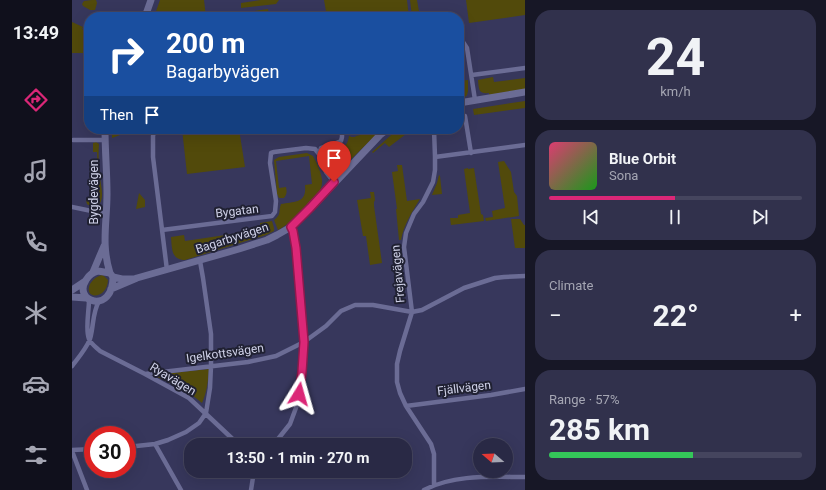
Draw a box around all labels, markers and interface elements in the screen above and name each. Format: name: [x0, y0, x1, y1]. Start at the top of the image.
text: 13:49: [13, 22, 59, 43]
text: 200 m: [166, 27, 245, 60]
text: 24: [646, 27, 705, 88]
icon: right: [100, 28, 152, 80]
text: Bagarbyvägen: [166, 61, 280, 82]
text: km/h: [660, 84, 691, 99]
icon: directions: [22, 86, 50, 114]
icon: arrive: [141, 104, 163, 126]
text: Then: [100, 106, 133, 124]
pin: [317, 141, 351, 182]
icon: arrive: [323, 147, 345, 169]
text: Blue Orbit: [609, 150, 676, 168]
icon: music: [22, 157, 50, 185]
street label: Bygdevägen: [87, 160, 101, 224]
text: Sona: [609, 168, 638, 183]
street label: Bygatan: [215, 201, 259, 221]
icon: previous: [580, 206, 602, 228]
icon: pause: [664, 206, 686, 228]
icon: next: [749, 206, 771, 228]
street label: Bagarbyvägen: [194, 220, 270, 256]
icon: phone: [22, 228, 50, 256]
street label: Frejavägen: [388, 244, 408, 304]
text: Climate: [549, 278, 593, 293]
text: 22°: [652, 298, 699, 333]
icon: climate: [22, 299, 50, 327]
text: −: [549, 303, 562, 328]
text: +: [790, 303, 802, 328]
street label: Igelkottsvägen: [185, 341, 265, 365]
street label: Ryavägen: [147, 360, 199, 398]
icon: car: [22, 370, 50, 398]
position arrow: [278, 373, 320, 415]
street label: Fjällvägen: [436, 378, 492, 398]
text: Range · 57%: [549, 392, 619, 407]
text: 285 km: [549, 412, 650, 447]
speed limit sign: 30: [84, 426, 136, 478]
north arrow: [473, 438, 513, 478]
map controls: [473, 438, 513, 478]
icon: filters: [22, 441, 50, 469]
text: 13:50 · 1 min · 270 m: [227, 449, 369, 467]

